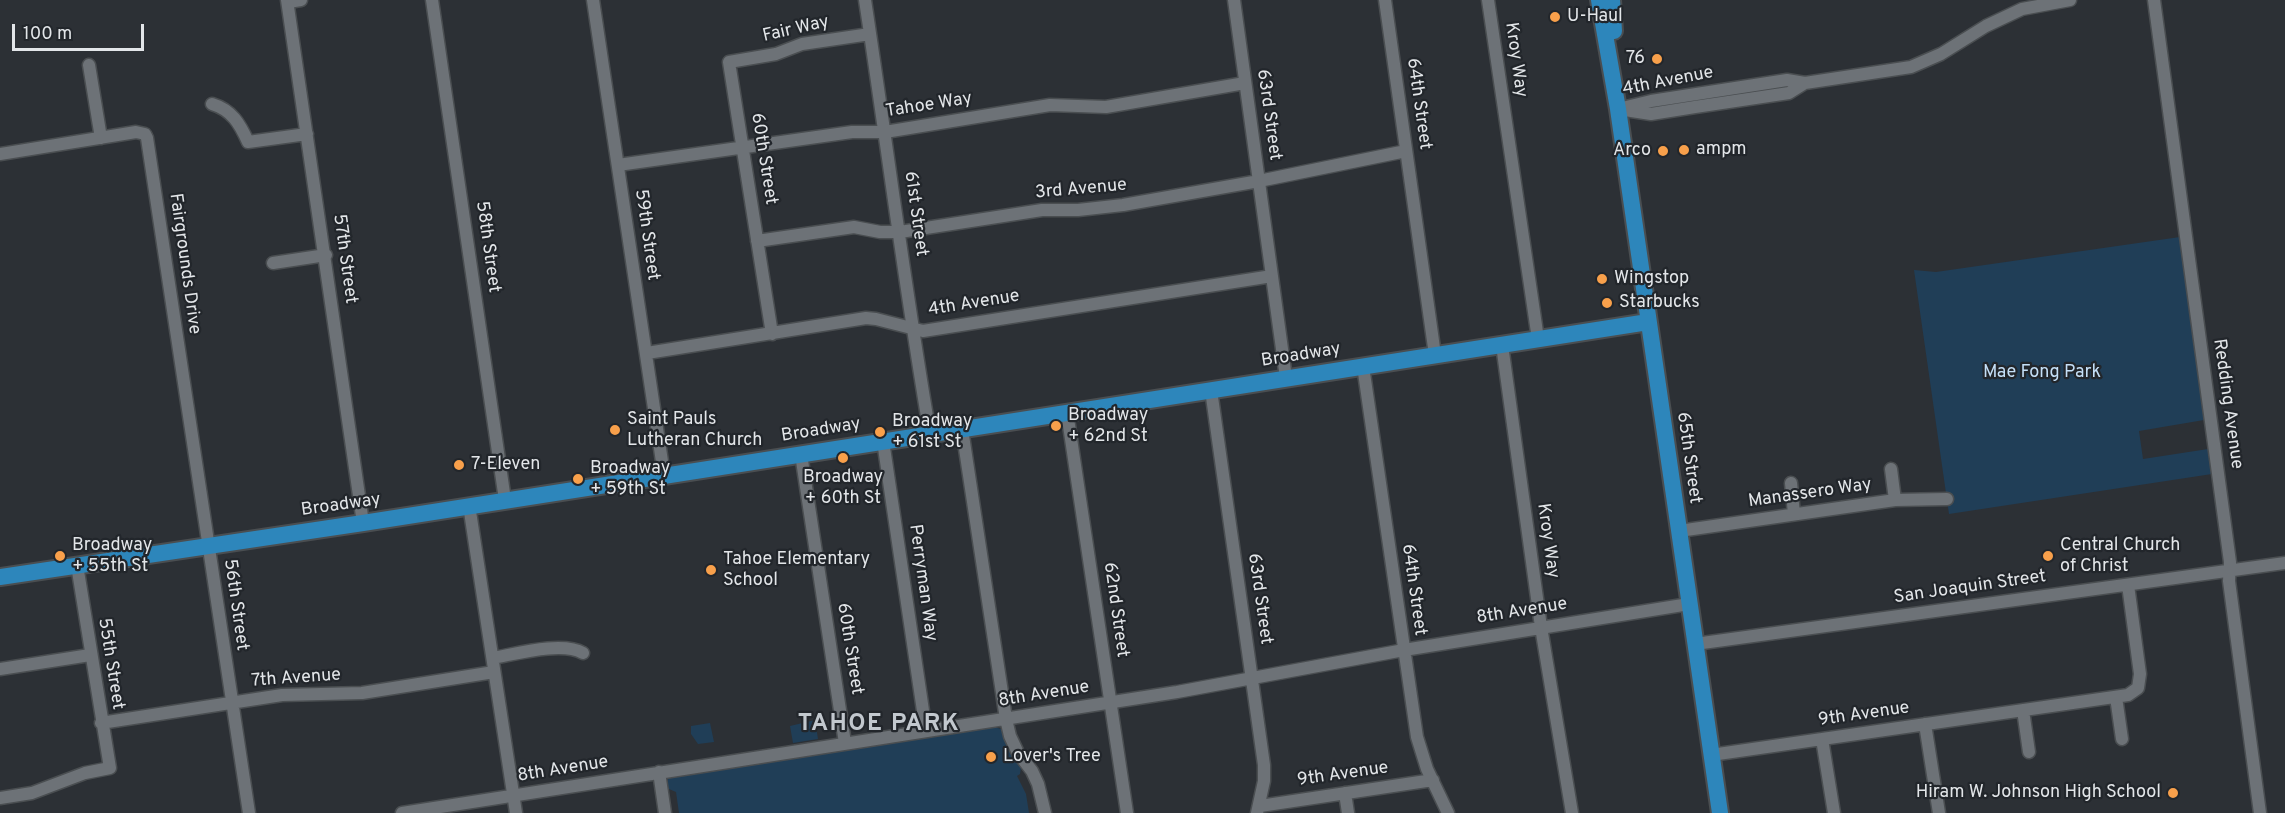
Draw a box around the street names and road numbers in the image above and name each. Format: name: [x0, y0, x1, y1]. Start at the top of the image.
street label: Fair Way: [761, 12, 831, 48]
street label: Kroy Way: [1499, 21, 1531, 99]
street label: 64th Street: [1401, 57, 1435, 151]
street label: 4th Avenue: [1621, 63, 1715, 101]
street label: 63rd Street: [1251, 68, 1285, 162]
street label: Tahoe Way: [884, 89, 974, 123]
street label: 60th Street: [745, 112, 781, 206]
street label: 61st Street: [898, 170, 932, 258]
street label: 3rd Avenue: [1034, 175, 1128, 205]
street label: 59th Street: [629, 188, 663, 282]
street label: Fairgrounds Drive: [163, 192, 205, 336]
street label: 58th Street: [470, 200, 504, 294]
street label: 57th Street: [327, 213, 361, 305]
street label: 4th Avenue: [927, 286, 1021, 322]
street label: Redding Avenue: [2207, 337, 2247, 471]
street label: Broadway: [1260, 339, 1342, 373]
street label: 65th Street: [1671, 411, 1705, 505]
street label: Broadway: [780, 414, 862, 448]
street label: Manassero Way: [1747, 475, 1873, 513]
street label: Broadway: [300, 490, 382, 522]
street label: Kroy Way: [1531, 502, 1563, 580]
street label: Perryman Way: [903, 523, 941, 643]
street label: 64th Street: [1396, 543, 1430, 637]
street label: 63rd Street: [1242, 552, 1276, 646]
street label: 56th Street: [218, 558, 252, 652]
street label: 62nd Street: [1098, 561, 1132, 659]
street label: San Joaquin Street: [1893, 567, 2047, 609]
street label: 8th Avenue: [1475, 594, 1569, 630]
street label: 60th Street: [831, 602, 867, 696]
street label: 55th Street: [92, 617, 128, 711]
street label: 7th Avenue: [250, 665, 342, 693]
street label: 8th Avenue: [997, 677, 1091, 713]
street label: 9th Avenue: [1817, 698, 1911, 732]
street label: 8th Avenue: [516, 752, 610, 788]
street label: 9th Avenue: [1296, 758, 1390, 792]

